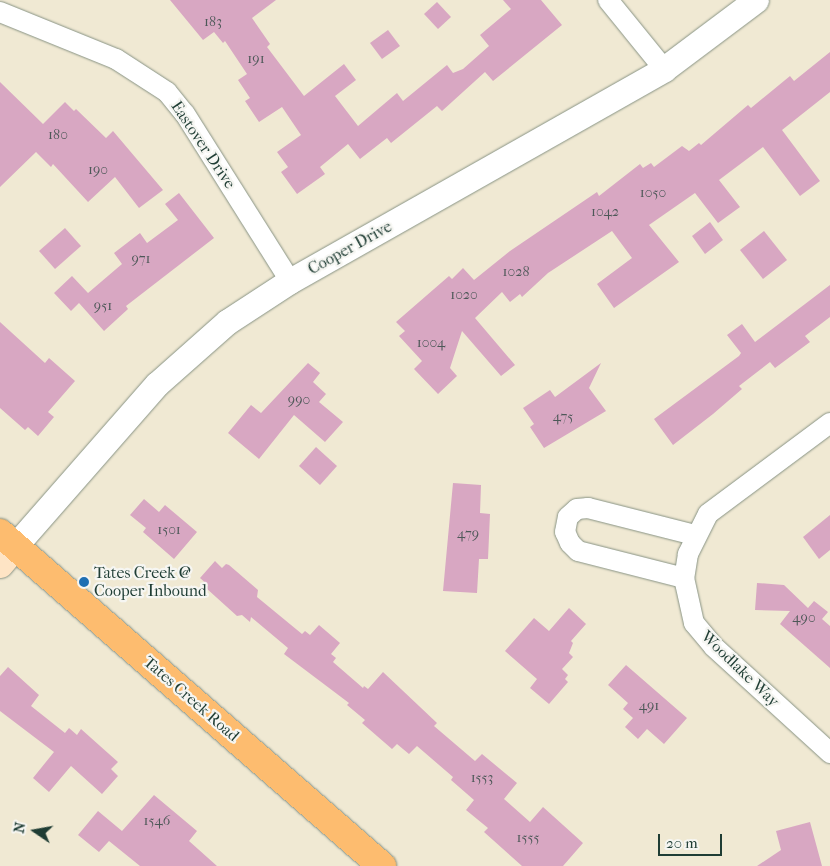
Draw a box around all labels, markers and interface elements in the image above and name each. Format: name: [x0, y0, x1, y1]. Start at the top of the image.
house number: 183: [204, 14, 222, 30]
house number: 191: [247, 51, 265, 67]
street label: Eastover Drive: [167, 98, 239, 192]
house number: 180: [48, 127, 68, 143]
house number: 190: [88, 162, 108, 178]
house number: 1050: [640, 185, 666, 201]
house number: 1042: [591, 204, 619, 220]
street label: Cooper Drive: [305, 217, 395, 279]
house number: 971: [131, 251, 151, 267]
house number: 1028: [503, 264, 529, 280]
house number: 1020: [450, 287, 478, 303]
house number: 951: [94, 298, 112, 314]
house number: 1004: [417, 335, 445, 351]
house number: 990: [288, 392, 310, 408]
house number: 475: [553, 409, 573, 425]
house number: 1501: [157, 522, 181, 538]
house number: 479: [457, 526, 479, 542]
place label: Tates Creek @ Cooper Inbound: [94, 563, 207, 601]
marker: Tates Creek @ Cooper Inbound: [78, 576, 90, 588]
house number: 490: [792, 610, 816, 626]
street label: Woodlake Way: [697, 627, 783, 711]
street label: Tates Creek Road: [139, 652, 243, 746]
house number: 491: [639, 698, 659, 714]
house number: 1553: [471, 770, 493, 786]
north arrow: [10, 806, 60, 856]
house number: 1546: [144, 813, 170, 829]
text: N: [10, 821, 29, 835]
scale bar: [660, 824, 724, 856]
house number: 1555: [517, 830, 539, 846]
text: 20 m: [666, 834, 698, 852]

